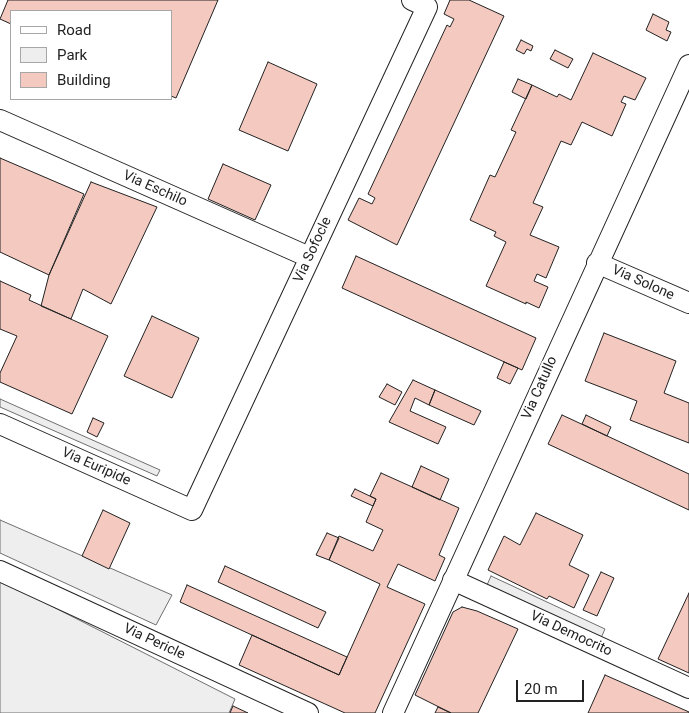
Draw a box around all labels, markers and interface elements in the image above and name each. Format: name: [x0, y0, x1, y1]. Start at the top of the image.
legend: [10, 10, 172, 100]
text: Road: [57, 21, 91, 39]
text: Park: [57, 46, 87, 64]
text: Building: [57, 71, 111, 89]
street label: Via Eschilo: [120, 167, 190, 211]
street label: Via Sofocle: [290, 214, 336, 286]
street label: Via Solone: [609, 262, 677, 304]
street label: Via Catullo: [519, 354, 561, 422]
street label: Via Euripide: [59, 444, 133, 490]
street label: Via Democrito: [527, 608, 615, 660]
street label: Via Pericle: [121, 620, 187, 664]
scale bar: [519, 670, 586, 702]
text: 20 m: [524, 680, 558, 698]

